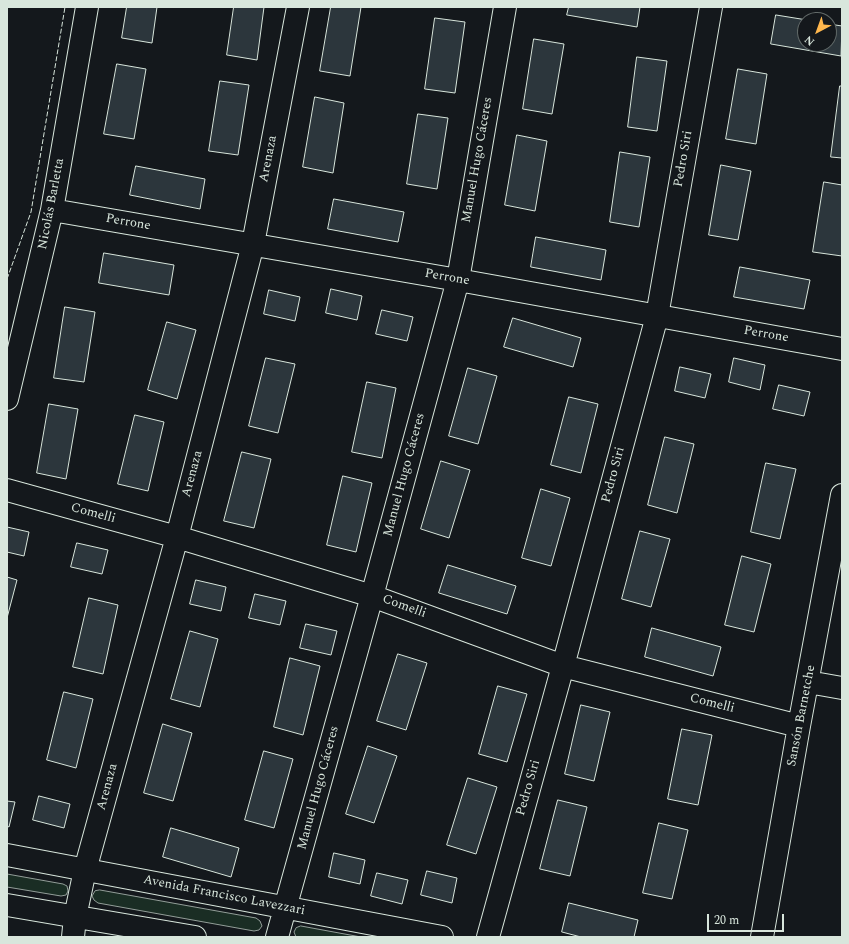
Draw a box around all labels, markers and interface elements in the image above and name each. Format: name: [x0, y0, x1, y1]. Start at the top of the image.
north arrow: [797, 12, 837, 52]
text: N: [800, 31, 818, 50]
street label: Manuel Hugo Cáceres: [459, 96, 497, 224]
street label: Pedro Siri: [671, 129, 697, 189]
street label: Arenaza: [257, 134, 281, 184]
street label: Nicolás Barletta: [36, 157, 68, 251]
street label: Perrone: [104, 211, 152, 235]
street label: Perrone: [423, 266, 471, 290]
street label: Perrone: [742, 323, 790, 347]
street label: Manuel Hugo Cáceres: [381, 411, 429, 539]
street label: Pedro Siri: [599, 445, 629, 505]
street label: Arenaza: [179, 449, 207, 499]
street label: Comelli: [69, 501, 117, 527]
street label: Comelli: [380, 592, 428, 622]
street label: Sansón Barnetche: [785, 664, 819, 768]
street label: Comelli: [688, 691, 736, 717]
street label: Manuel Hugo Cáceres: [295, 724, 343, 852]
street label: Pedro Siri: [514, 758, 544, 818]
street label: Arenaza: [94, 762, 122, 812]
street label: Avenida Francisco Lavezzari: [142, 873, 306, 919]
scale bar: [709, 906, 786, 932]
text: 20 m: [714, 911, 739, 930]

